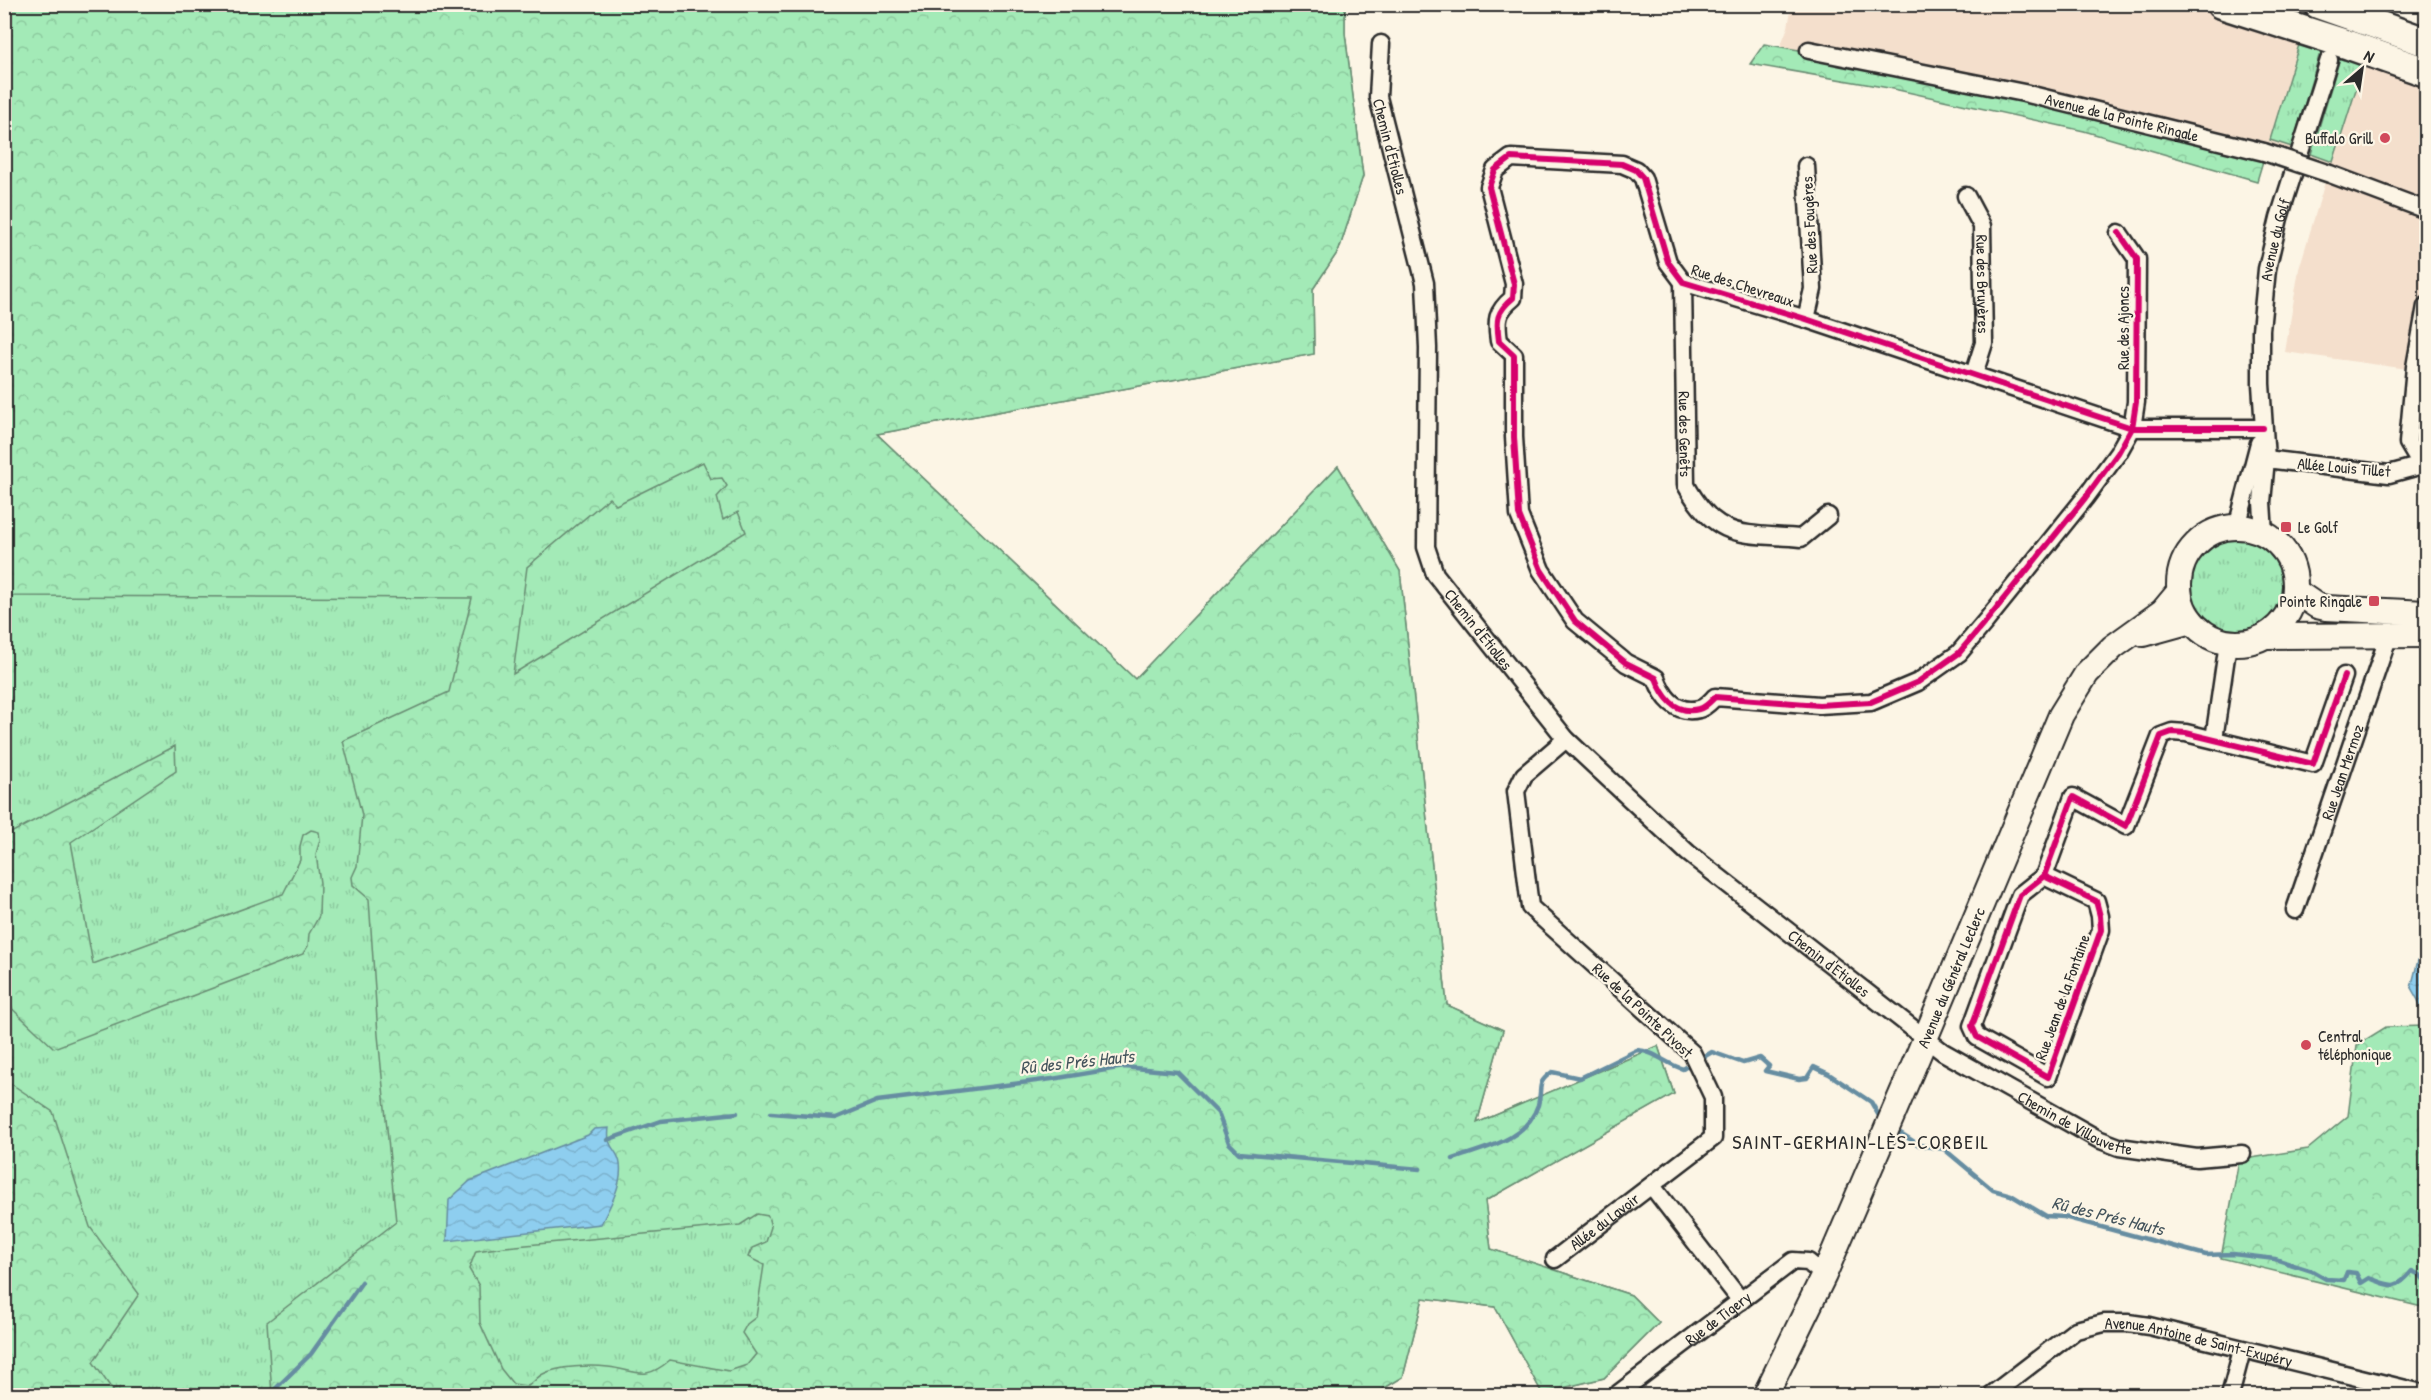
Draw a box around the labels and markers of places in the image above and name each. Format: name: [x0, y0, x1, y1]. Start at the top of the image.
place label: Buffalo Grill: [2305, 127, 2373, 149]
marker: Buffalo Grill: [2378, 131, 2392, 145]
place label: Le Golf: [2298, 516, 2338, 538]
marker: Le Golf: [2279, 520, 2293, 534]
place label: Pointe Ringale: [2279, 590, 2363, 612]
marker: Pointe Ringale: [2367, 594, 2381, 608]
place label: Central téléphonique: [2318, 1025, 2392, 1065]
marker: Central téléphonique: [2299, 1038, 2313, 1052]

